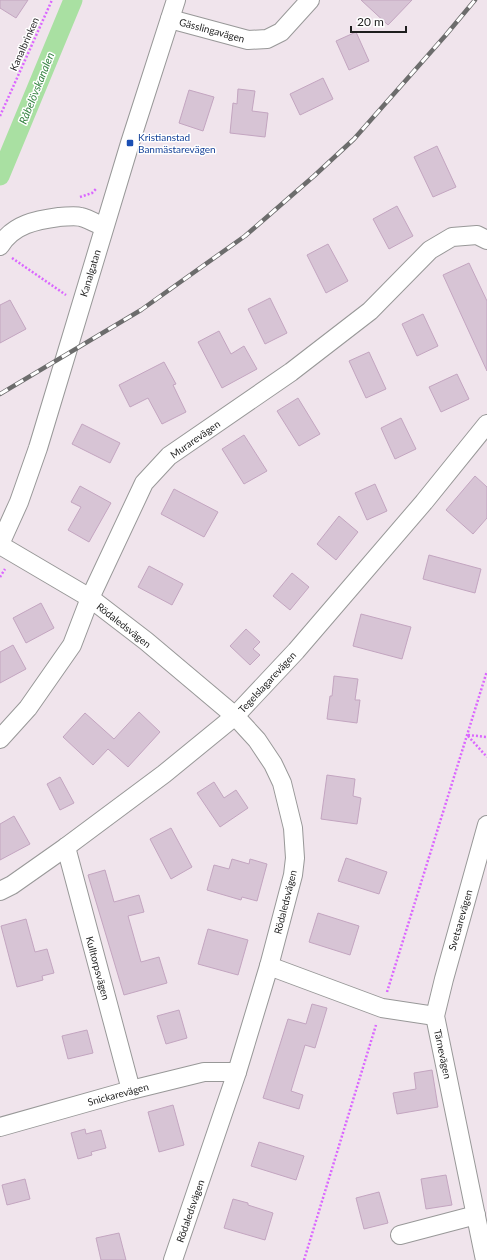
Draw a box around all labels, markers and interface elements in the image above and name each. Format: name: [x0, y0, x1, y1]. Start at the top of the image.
scale bar: [351, 8, 406, 34]
text: 20 m: [357, 14, 384, 29]
street label: Kanalbrinken: [7, 15, 41, 73]
street label: Gässlingavägen: [178, 15, 246, 45]
water label: Råbelövskanalen: [16, 50, 56, 126]
place label: Kristianstad Banmästarevägen: [138, 131, 216, 155]
marker: Kristianstad Banmästarevägen: [125, 138, 135, 148]
street label: Kanalgatan: [77, 248, 103, 298]
street label: Murarevägen: [168, 417, 222, 461]
street label: Rödaledsvägen: [94, 600, 154, 650]
street label: Tegelslagarevägen: [236, 649, 298, 715]
street label: Rödaledsvägen: [271, 869, 299, 935]
street label: Svetsarevägen: [446, 888, 474, 952]
street label: Kulltorpsvägen: [84, 935, 112, 1001]
street label: Tärnevägen: [432, 1028, 454, 1080]
street label: Snickarevägen: [86, 1080, 150, 1108]
street label: Rödaledsvägen: [174, 1178, 206, 1244]

